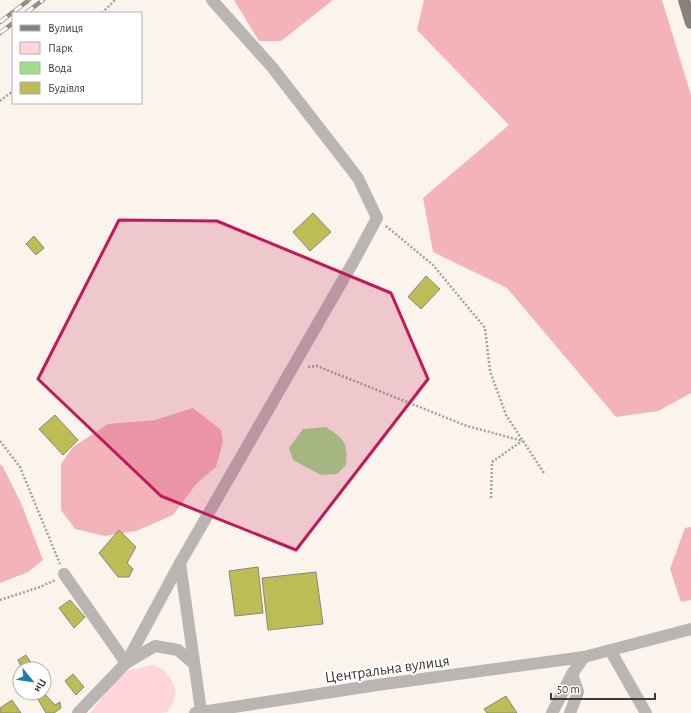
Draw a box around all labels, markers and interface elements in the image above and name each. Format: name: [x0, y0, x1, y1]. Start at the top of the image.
legend: [12, 12, 142, 104]
text: Вулиця: [48, 22, 83, 35]
text: Парк: [48, 42, 73, 54]
text: Вода: [48, 62, 72, 74]
text: Будівля: [48, 82, 85, 95]
street label: Центральна вулиця: [324, 652, 451, 687]
north arrow: [12, 661, 52, 701]
scale bar: [551, 675, 655, 701]
text: Пн: [32, 677, 48, 694]
text: 50 m: [557, 683, 580, 695]

